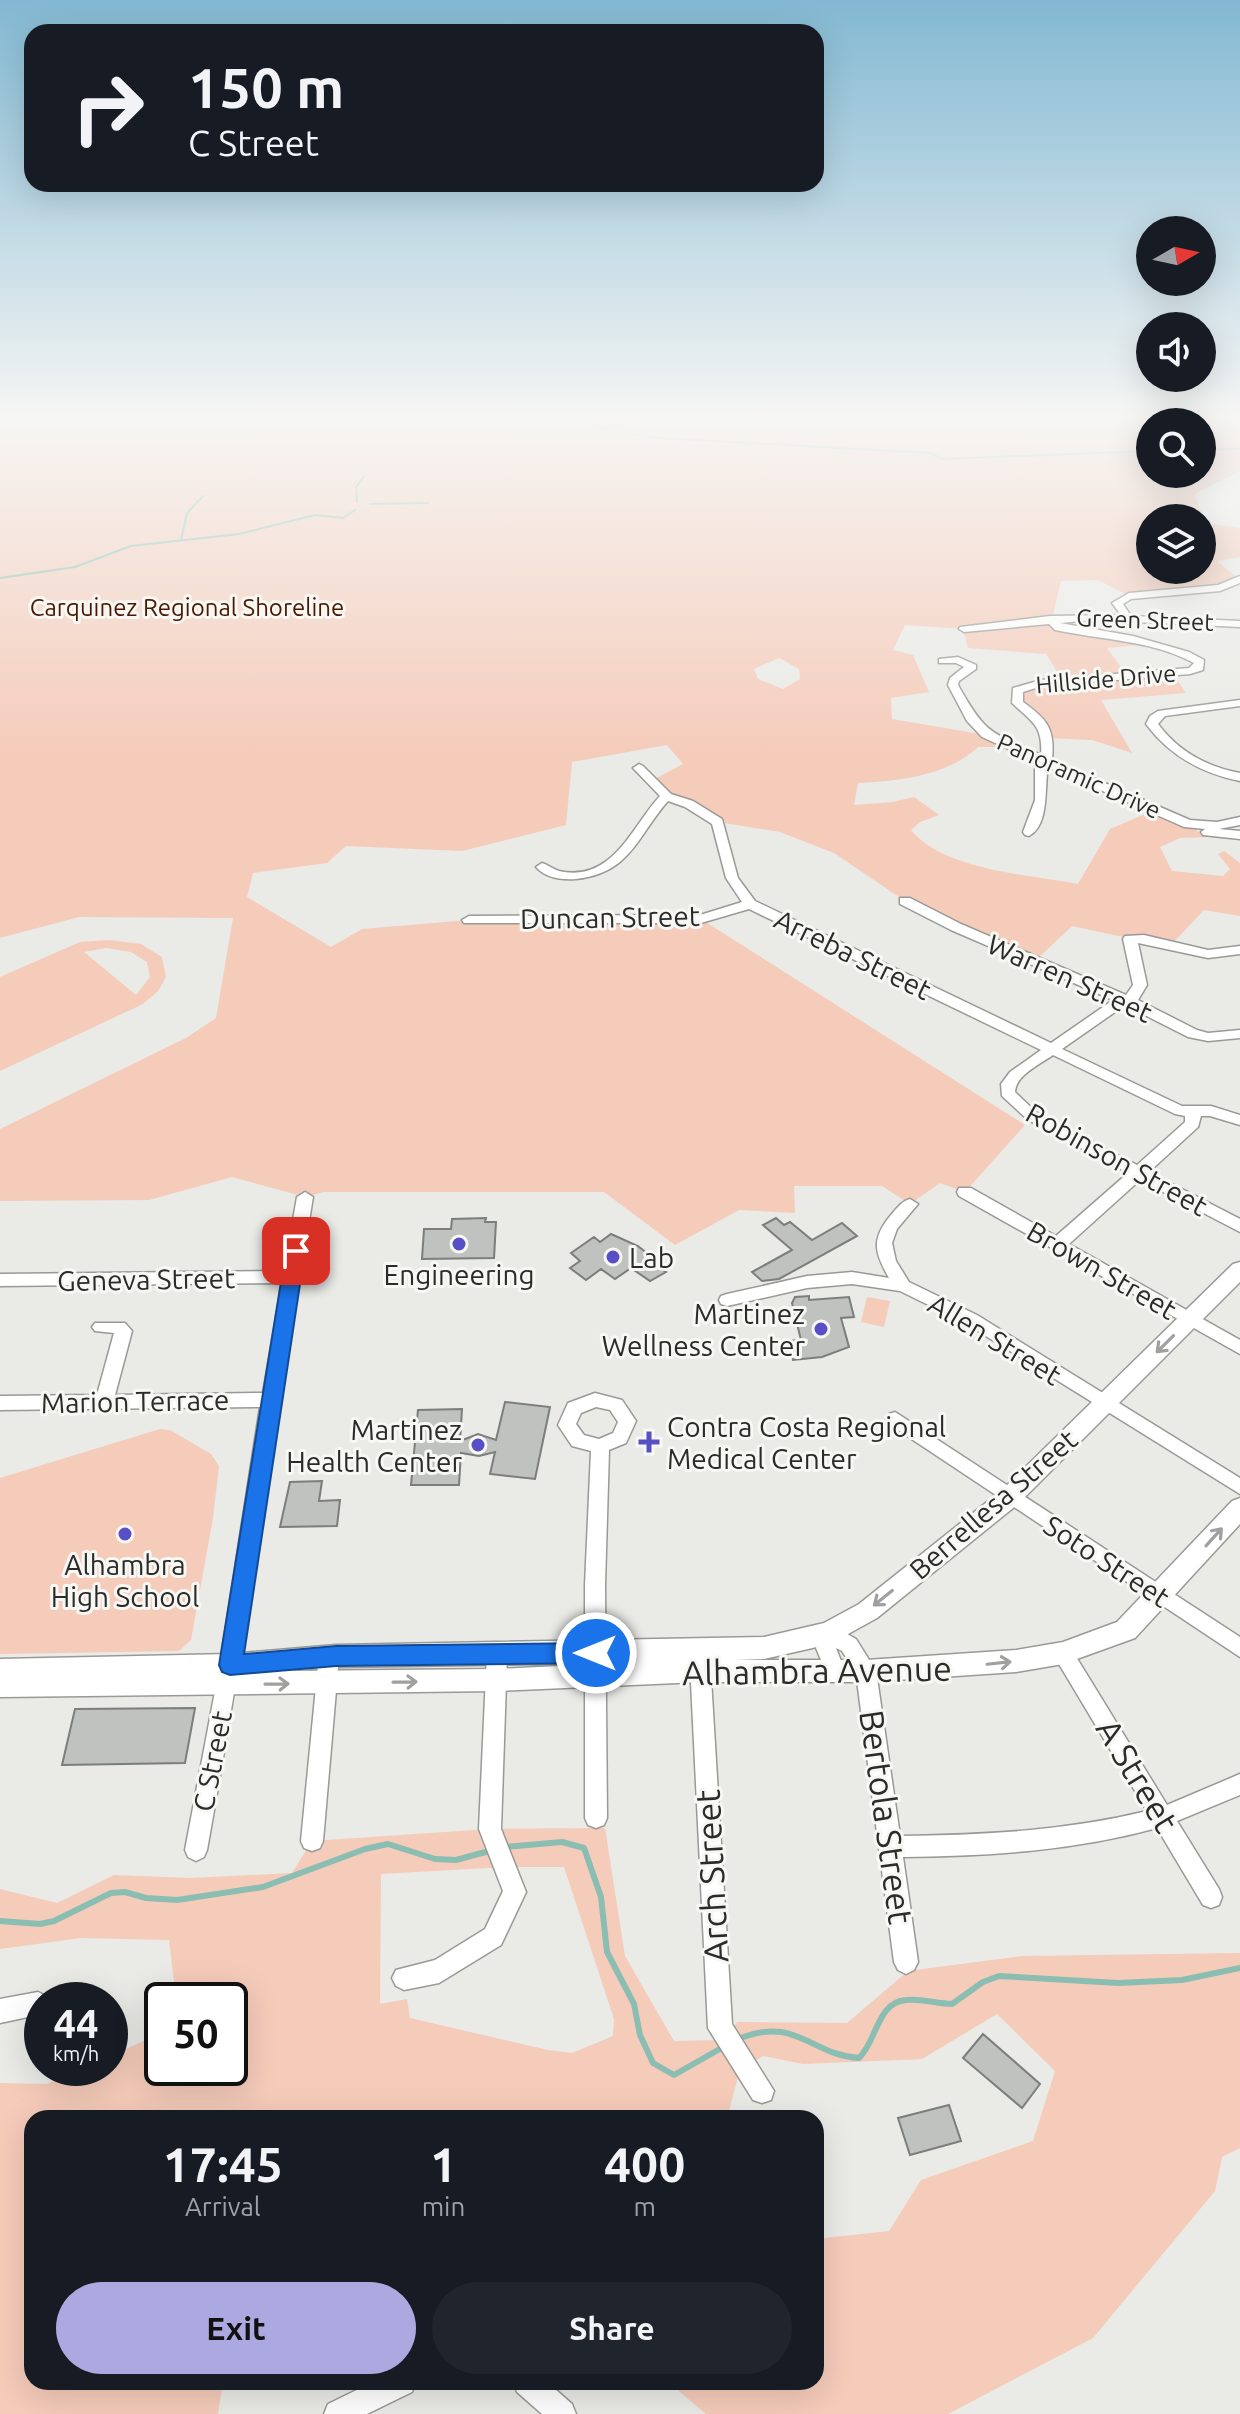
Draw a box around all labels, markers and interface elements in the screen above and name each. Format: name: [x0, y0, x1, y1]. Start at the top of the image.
icon: right: [56, 56, 160, 160]
text: 150 m: [188, 56, 344, 119]
text: C Street: [188, 122, 319, 163]
north arrow: [1136, 216, 1216, 296]
map controls: [1136, 216, 1216, 584]
button: sound: [1136, 312, 1216, 392]
button: search: [1136, 408, 1216, 488]
button: layers: [1136, 504, 1216, 584]
park label: Carquinez Regional Shoreline: [30, 594, 344, 621]
street label: Green Street: [1076, 604, 1215, 636]
street label: Hillside Drive: [1035, 659, 1177, 699]
street label: Panoramic Drive: [993, 728, 1165, 824]
street label: Duncan Street: [520, 900, 700, 934]
street label: Arreba Street: [770, 903, 936, 1005]
street label: Warren Street: [983, 928, 1157, 1028]
street label: Robinson Street: [1021, 1096, 1213, 1222]
street label: Brown Street: [1022, 1215, 1182, 1325]
pin: [262, 1217, 330, 1285]
icon: arrive: [274, 1229, 318, 1273]
marker: Engineering: [450, 1235, 468, 1253]
place label: Lab: [629, 1242, 674, 1273]
marker: Lab: [604, 1248, 622, 1266]
place label: Engineering: [383, 1259, 535, 1290]
street label: Geneva Street: [57, 1262, 235, 1296]
street label: Allen Street: [923, 1287, 1067, 1391]
place label: Martinez Wellness Center: [602, 1298, 805, 1361]
marker: Martinez Wellness Center: [812, 1320, 830, 1338]
one-way arrow: [1156, 1334, 1175, 1353]
street label: Marion Terrace: [40, 1384, 230, 1418]
place label: Contra Costa Regional Medical Center: [667, 1411, 946, 1474]
place label: Martinez Health Center: [286, 1414, 462, 1477]
street label: Berrellesa Street: [903, 1423, 1083, 1585]
marker: Contra Costa Regional Medical Center: [638, 1431, 660, 1453]
marker: Martinez Health Center: [469, 1436, 487, 1454]
street label: Soto Street: [1039, 1509, 1175, 1613]
marker: Alhambra High School: [116, 1525, 134, 1543]
one-way arrow: [1205, 1527, 1223, 1547]
place label: Alhambra High School: [51, 1549, 199, 1612]
one-way arrow: [873, 1590, 894, 1607]
position arrow: [554, 1611, 638, 1695]
street label: Alhambra Avenue: [682, 1649, 952, 1691]
one-way arrow: [986, 1656, 1012, 1671]
one-way arrow: [391, 1674, 418, 1689]
one-way arrow: [263, 1676, 290, 1692]
street label: C Street: [187, 1708, 237, 1814]
street label: Bertola Street: [853, 1708, 921, 1926]
street label: A Street: [1090, 1712, 1186, 1838]
street label: Arch Street: [688, 1789, 734, 1963]
speed limit sign: 50: [144, 1982, 248, 2086]
text: 44: [53, 2001, 99, 2046]
text: km/h: [53, 2042, 99, 2065]
text: 17:45: [163, 2137, 283, 2191]
text: 1: [430, 2137, 457, 2191]
text: 400: [604, 2137, 685, 2191]
text: Arrival: [185, 2192, 261, 2221]
text: min: [422, 2192, 465, 2221]
text: m: [633, 2192, 656, 2221]
button: Exit: [56, 2282, 416, 2374]
button: Share: [432, 2282, 792, 2374]

